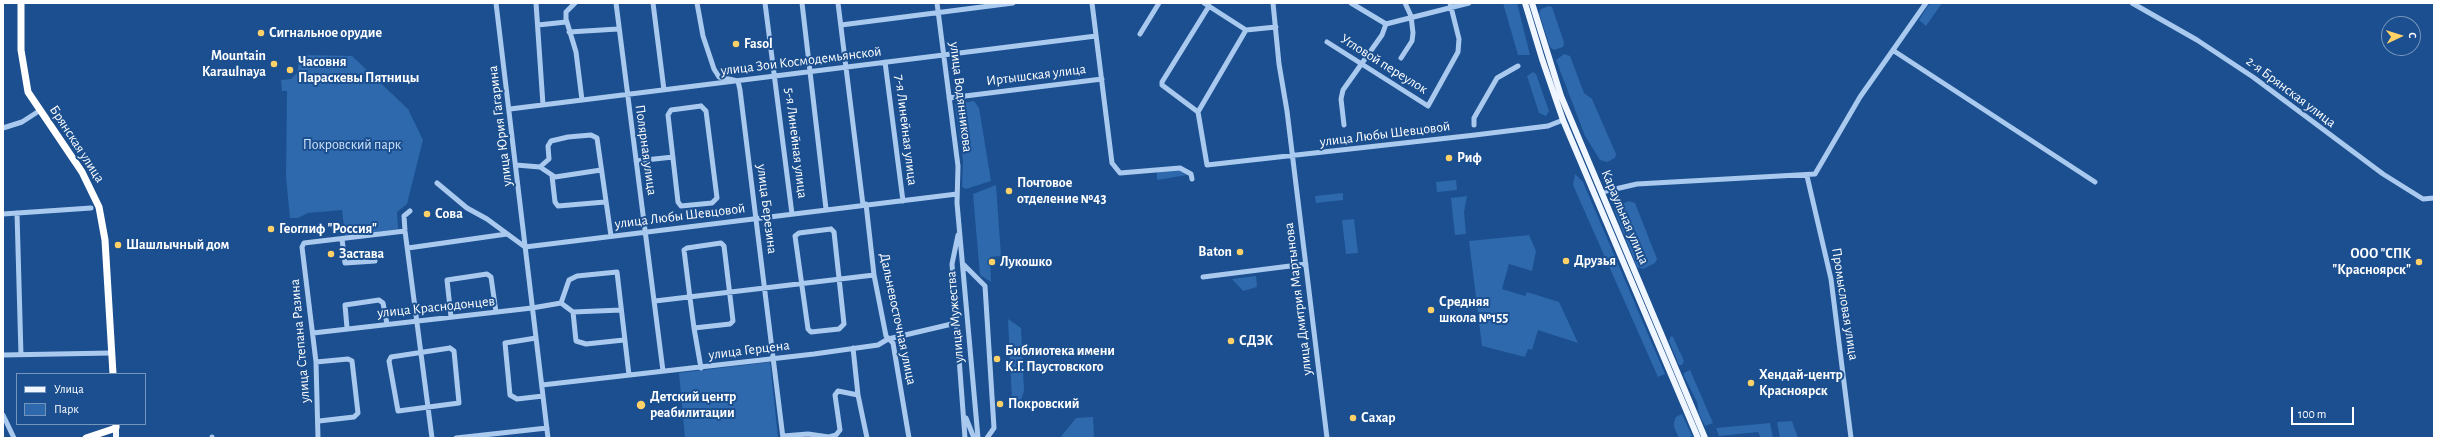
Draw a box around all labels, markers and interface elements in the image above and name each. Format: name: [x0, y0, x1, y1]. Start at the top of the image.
north arrow: [2381, 16, 2421, 56]
place label: Сигнальное орудие: [269, 25, 382, 41]
marker: Сигнальное орудие: [256, 28, 266, 38]
street label: Угловой переулок: [1337, 30, 1431, 98]
text: С: [2407, 32, 2418, 39]
place label: Fasol: [744, 36, 773, 52]
marker: Fasol: [731, 39, 741, 49]
street label: улица Водянникова: [946, 41, 976, 153]
street label: улица Зои Космодемьянской: [720, 43, 882, 79]
place label: Mountain Karaulnaya: [202, 48, 266, 80]
street label: 2-я Брянская улица: [2243, 53, 2339, 131]
place label: Часовня Параскевы Пятницы: [298, 54, 419, 86]
marker: Mountain Karaulnaya: [269, 59, 279, 69]
street label: Иртышская улица: [985, 61, 1087, 89]
marker: Часовня Параскевы Пятницы: [285, 65, 295, 75]
street label: улица Юрия Гагарина: [484, 65, 516, 187]
street label: 7-я Линейная улица: [891, 74, 921, 186]
street label: 5-я Линейная улица: [781, 87, 811, 199]
street label: Брянская улица: [46, 102, 108, 186]
street label: Полярная улица: [631, 104, 661, 196]
street label: улица Любы Шевцовой: [1319, 118, 1451, 150]
park label: Покровский парк: [303, 137, 401, 153]
place label: Риф: [1457, 150, 1482, 166]
marker: Риф: [1444, 153, 1454, 163]
street label: улица Березина: [753, 163, 781, 255]
street label: Караульная улица: [1597, 167, 1653, 267]
place label: Почтовое отделение №43: [1017, 175, 1106, 208]
marker: Почтовое отделение №43: [1004, 186, 1014, 196]
street label: улица Любы Шевцовой: [614, 200, 746, 232]
place label: Сова: [435, 206, 463, 222]
marker: Сова: [422, 209, 432, 219]
place label: Геоглиф "Россия": [279, 221, 377, 237]
street label: улица Дмитрия Мартынова: [1280, 222, 1316, 376]
marker: Геоглиф "Россия": [266, 224, 276, 234]
place label: Шашлычный дом: [126, 237, 229, 253]
marker: Шашлычный дом: [113, 240, 123, 250]
place label: Baton: [1198, 244, 1232, 260]
place label: Застава: [339, 246, 384, 262]
street label: Промысловая улица: [1828, 246, 1862, 362]
place label: ООО "СПК "Красноярск": [2332, 246, 2411, 278]
marker: Baton: [1235, 247, 1245, 257]
marker: Застава: [326, 249, 336, 259]
street label: Дальневосточная улица: [876, 251, 920, 387]
place label: Друзья: [1574, 253, 1616, 269]
place label: Лукошко: [1000, 254, 1052, 270]
marker: Друзья: [1561, 256, 1571, 266]
marker: Лукошко: [987, 257, 997, 267]
marker: ООО "СПК "Красноярск": [2414, 257, 2424, 267]
street label: улица Мужества: [943, 271, 967, 363]
street label: улица Степана Разина: [286, 278, 314, 404]
street label: улица Краснодонцев: [376, 292, 496, 322]
place label: Средняя школа №155: [1439, 294, 1508, 326]
marker: Средняя школа №155: [1426, 305, 1436, 315]
place label: СДЭК: [1239, 333, 1273, 349]
marker: СДЭК: [1226, 336, 1236, 346]
street label: улица Герцена: [707, 337, 791, 363]
place label: Библиотека имени К.Г. Паустовского: [1005, 343, 1115, 376]
marker: Библиотека имени К.Г. Паустовского: [992, 354, 1002, 364]
place label: Хендай-центр Красноярск: [1759, 367, 1843, 400]
legend: [16, 373, 146, 425]
marker: Хендай-центр Красноярск: [1746, 378, 1756, 388]
text: Улица: [54, 383, 84, 395]
place label: Детский центр реабилитации: [650, 389, 736, 422]
place label: Покровский: [1008, 396, 1080, 412]
marker: Детский центр реабилитации: [635, 399, 647, 411]
marker: Покровский: [995, 399, 1005, 409]
scale bar: [2293, 399, 2356, 425]
text: Парк: [54, 403, 79, 415]
text: 100 m: [2298, 408, 2326, 420]
place label: Сахар: [1361, 410, 1396, 426]
marker: Сахар: [1348, 413, 1358, 423]

